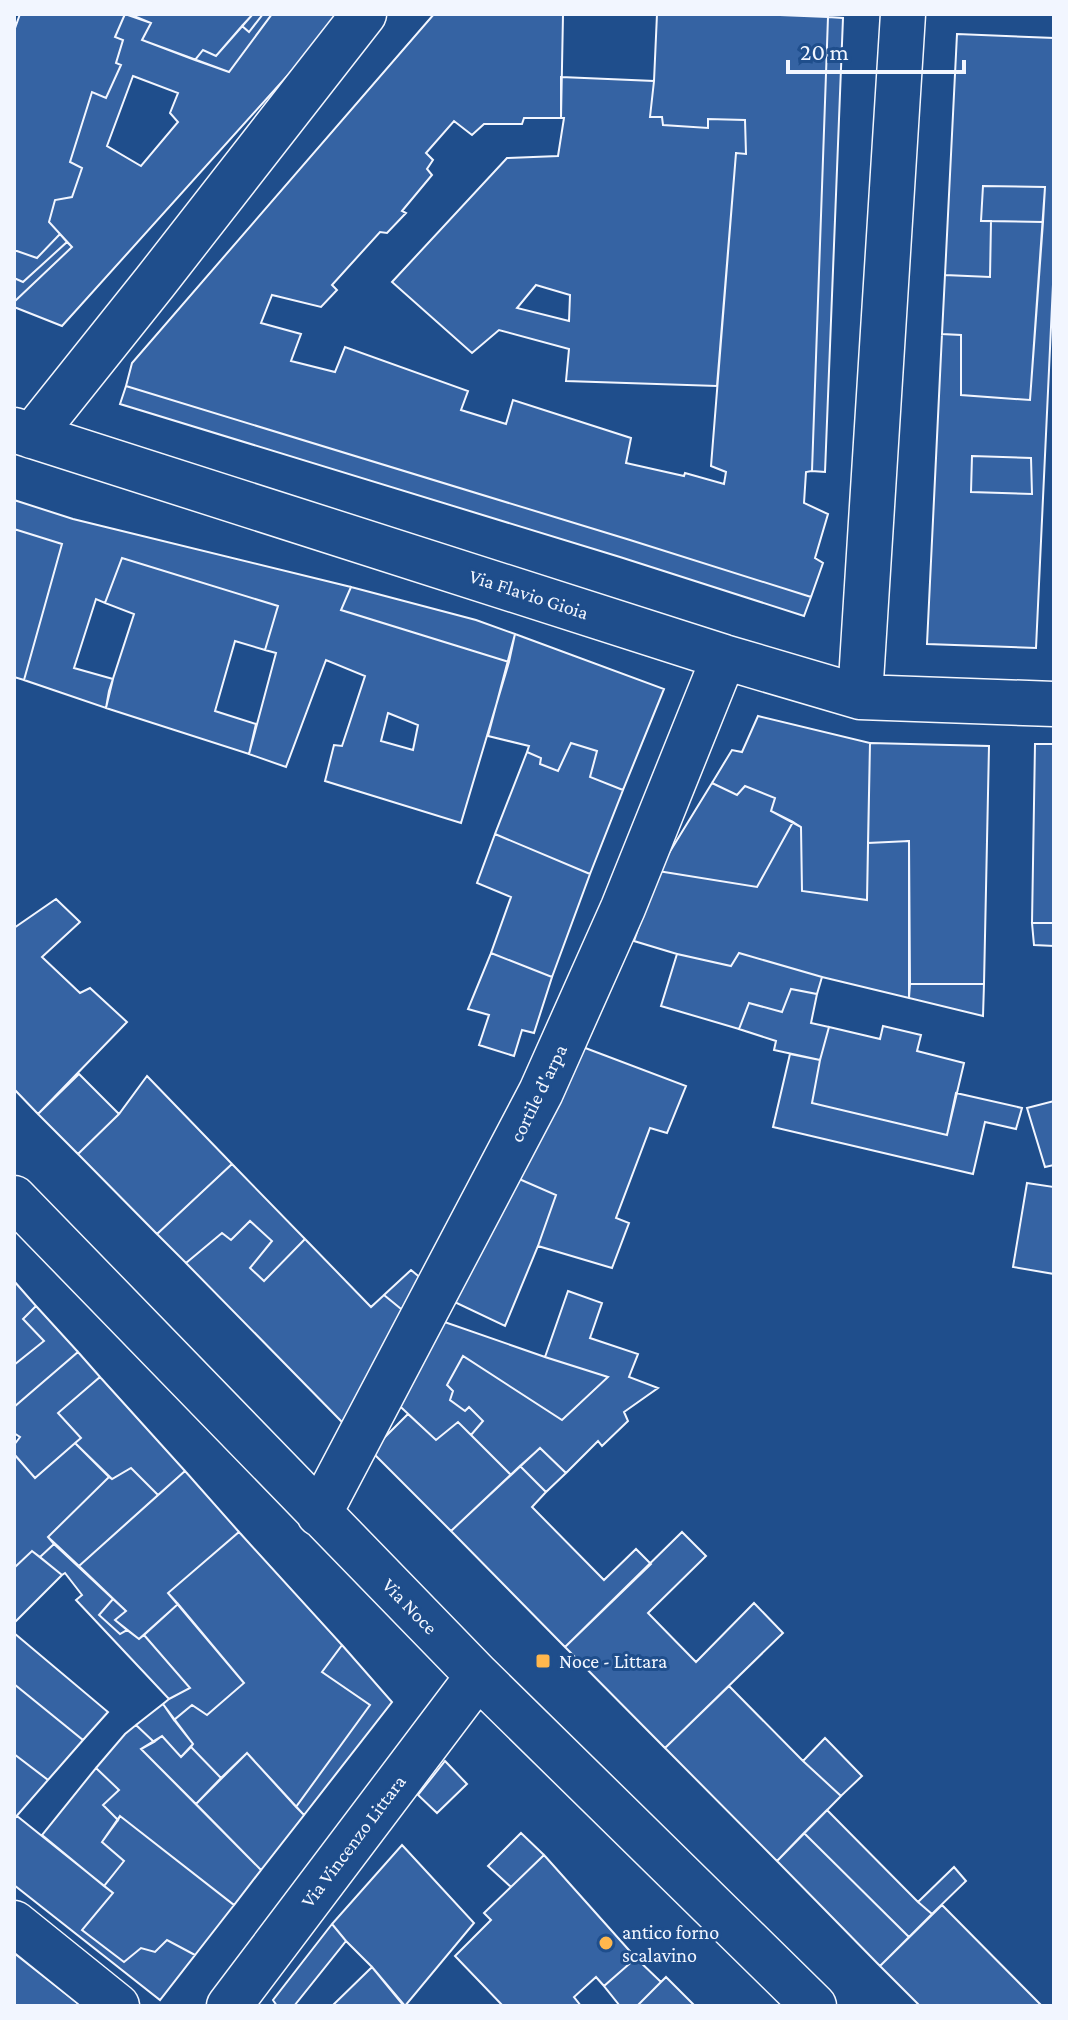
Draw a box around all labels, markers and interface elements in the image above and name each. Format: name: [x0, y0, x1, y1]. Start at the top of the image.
scale bar: [788, 24, 964, 74]
text: 20 m: [800, 38, 849, 65]
street label: Via Flavio Gioia: [467, 564, 591, 624]
street label: cortile d'arpa: [505, 1040, 572, 1146]
street label: Via Noce: [378, 1573, 442, 1639]
place label: Noce - Littara: [559, 1650, 667, 1672]
marker: Noce - Littara: [534, 1652, 552, 1670]
street label: Via Vincenzo Littara: [296, 1771, 410, 1911]
place label: antico forno scalavino: [622, 1921, 719, 1966]
marker: antico forno scalavino: [597, 1934, 615, 1952]

